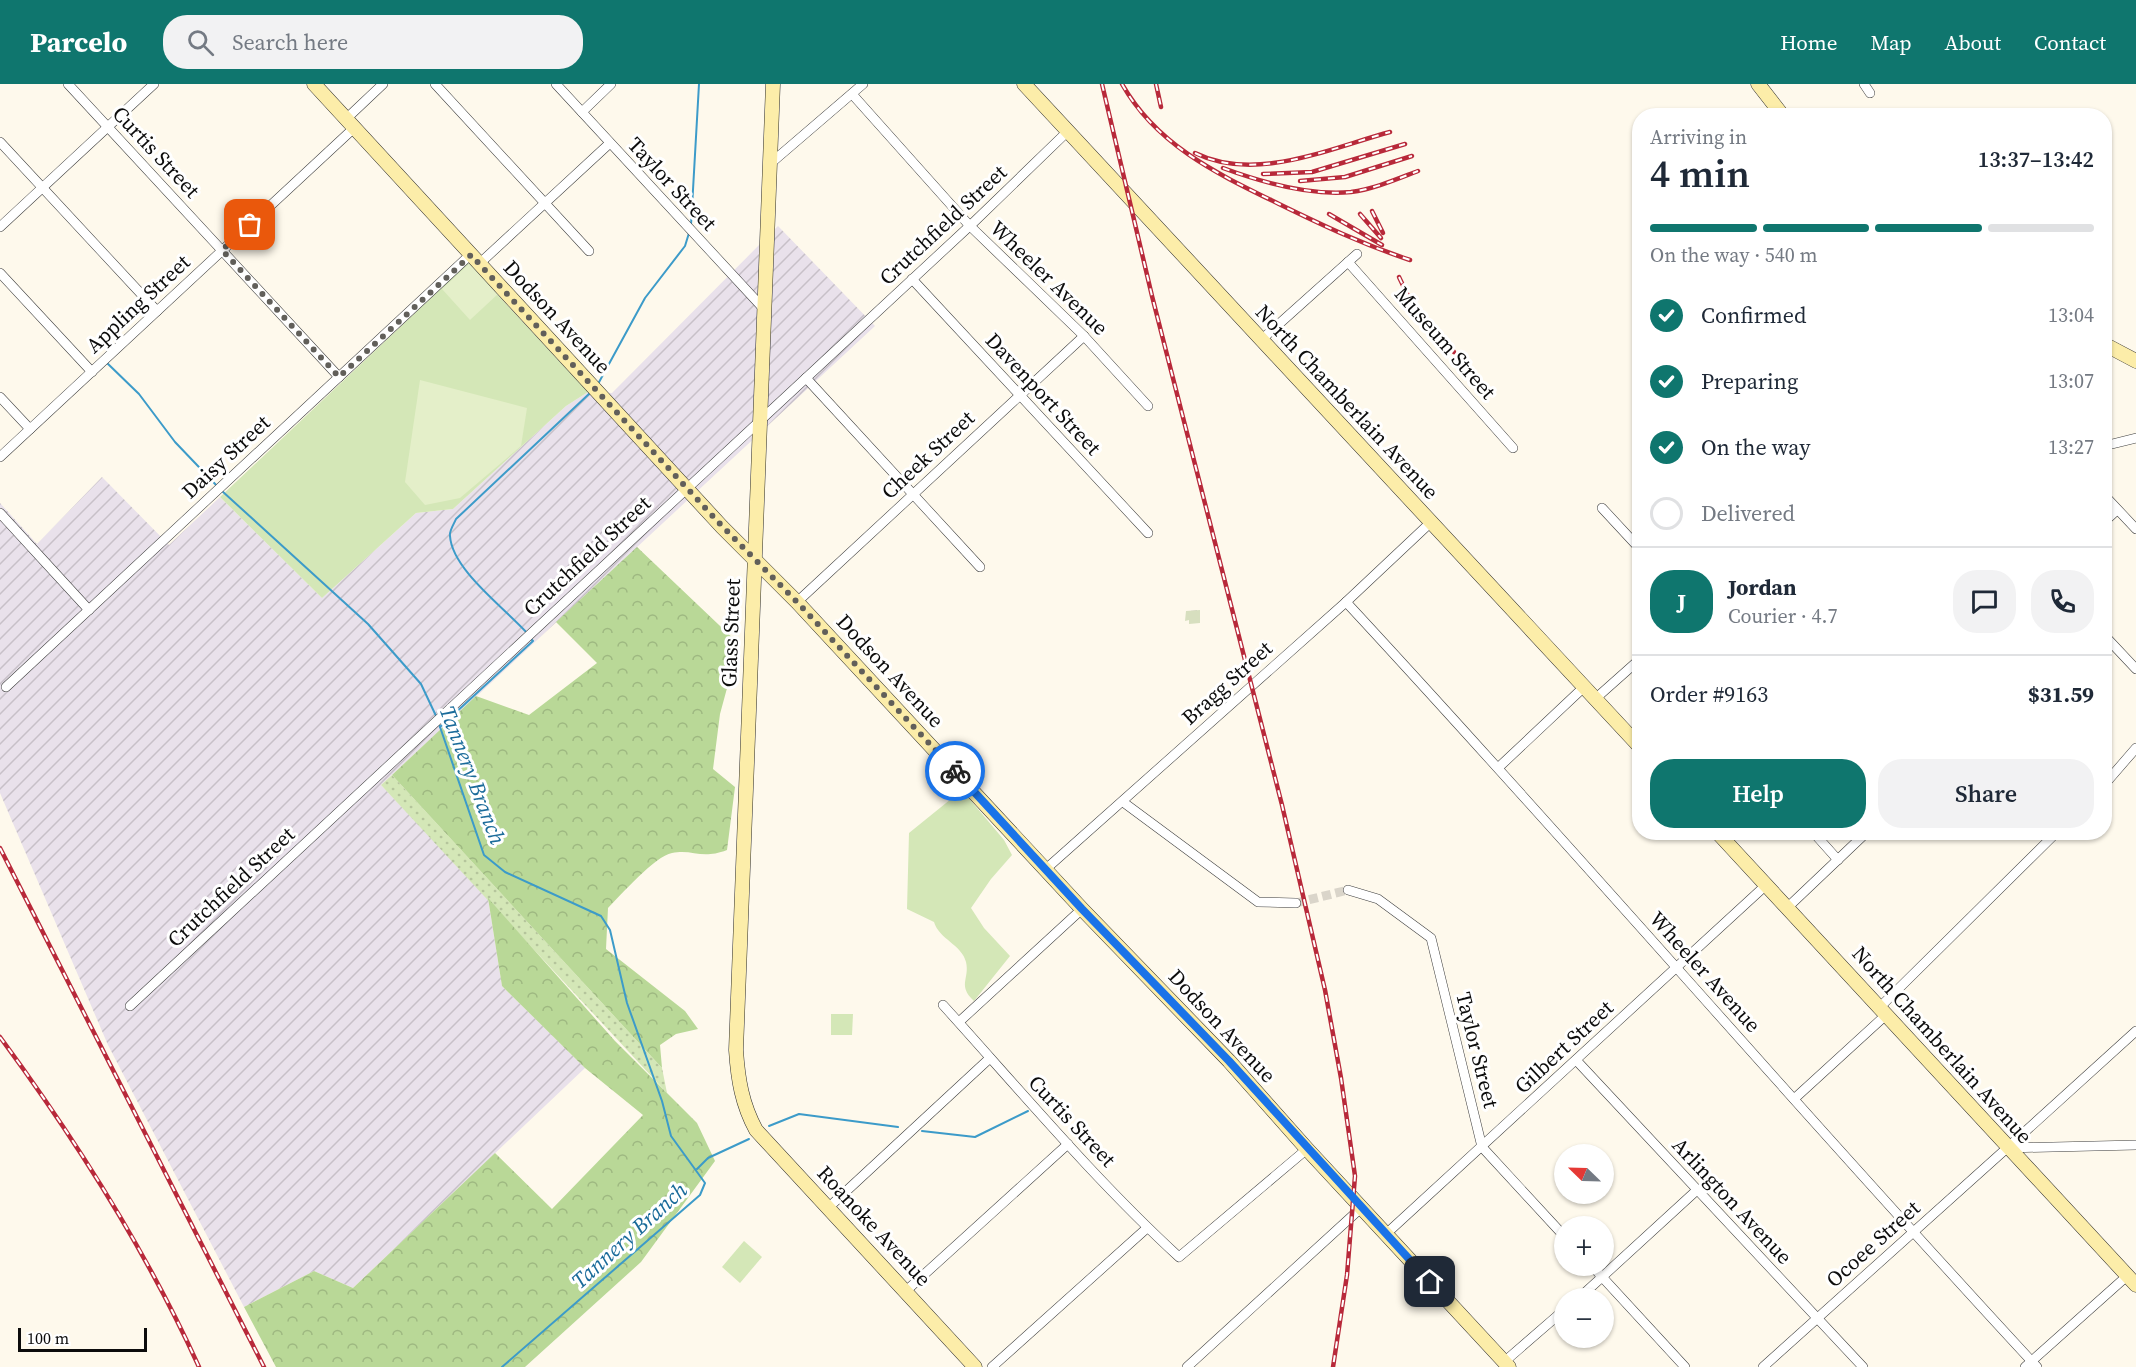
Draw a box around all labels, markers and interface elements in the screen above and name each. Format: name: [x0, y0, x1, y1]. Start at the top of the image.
search box: [163, 15, 583, 69]
text: Parcelo: [30, 23, 127, 61]
icon: search: [184, 26, 217, 59]
text: Search here: [232, 27, 348, 57]
text: Home: [1780, 28, 1838, 57]
text: Map: [1871, 28, 1912, 57]
text: About: [1945, 28, 2001, 57]
text: Contact: [2034, 28, 2106, 57]
street label: Curtis Street: [106, 99, 207, 204]
text: Arriving in: [1650, 123, 1747, 151]
street label: Taylor Street: [621, 130, 723, 237]
text: 13:37–13:42: [1978, 144, 2094, 174]
text: 4 min: [1650, 147, 1750, 200]
street label: Crutchfield Street: [873, 158, 1013, 291]
pin: [224, 199, 275, 250]
icon: bag: [233, 208, 266, 241]
street label: Wheeler Avenue: [984, 214, 1115, 341]
text: On the way · 540 m: [1650, 241, 1817, 269]
street label: Appling Street: [79, 248, 196, 359]
street label: Dodson Avenue: [497, 254, 618, 380]
street label: Museum Street: [1388, 280, 1503, 405]
street label: North Chamberlain Avenue: [1249, 298, 1446, 505]
icon: check: [1650, 299, 1683, 332]
text: Confirmed: [1701, 300, 1806, 330]
text: 13:04: [2048, 301, 2094, 329]
street label: Davenport Street: [979, 326, 1108, 461]
icon: check: [1650, 365, 1683, 398]
text: Preparing: [1701, 366, 1798, 396]
text: 13:07: [2048, 367, 2094, 395]
street label: Cheek Street: [875, 404, 981, 505]
street label: Daisy Street: [175, 408, 276, 505]
icon: check: [1650, 431, 1683, 464]
text: On the way: [1701, 432, 1810, 462]
text: 13:27: [2048, 433, 2094, 461]
street label: Crutchfield Street: [517, 489, 657, 622]
text: Delivered: [1701, 498, 1795, 528]
button: chat: [1953, 570, 2016, 633]
button: phone: [2031, 570, 2094, 633]
text: Jordan: [1728, 572, 1796, 602]
street label: Glass Street: [714, 578, 747, 688]
text: J: [1677, 586, 1686, 616]
text: Courier · 4.7: [1728, 602, 1837, 630]
street label: Dodson Avenue: [830, 608, 951, 734]
street label: Bragg Street: [1175, 634, 1279, 731]
text: Order #9163: [1650, 679, 1768, 709]
text: $31.59: [2028, 679, 2094, 709]
water label: Tannery Branch: [433, 701, 513, 849]
courier: [925, 741, 985, 801]
icon: bike: [939, 755, 972, 788]
button: Help: [1650, 759, 1866, 828]
button: Share: [1878, 759, 2094, 828]
street label: Crutchfield Street: [161, 820, 301, 953]
street label: Wheeler Avenue: [1643, 905, 1768, 1038]
street label: North Chamberlain Avenue: [1846, 940, 2039, 1150]
street label: Dodson Avenue: [1162, 963, 1283, 1089]
street label: Taylor Street: [1449, 989, 1506, 1111]
street label: Gilbert Street: [1508, 993, 1619, 1100]
street label: Curtis Street: [1022, 1068, 1123, 1173]
street label: Arlington Avenue: [1666, 1131, 1799, 1270]
north arrow: [1554, 1144, 1614, 1204]
map controls: [1554, 1144, 1614, 1348]
street label: Roanoke Avenue: [811, 1159, 938, 1292]
water label: Tannery Branch: [565, 1175, 693, 1295]
street label: Ocoee Street: [1819, 1194, 1926, 1294]
button: +: [1554, 1216, 1614, 1276]
pin: [1404, 1256, 1455, 1307]
icon: home: [1413, 1265, 1446, 1298]
button: −: [1554, 1288, 1614, 1348]
scale bar: [18, 1325, 147, 1352]
text: 100 m: [27, 1327, 69, 1349]

